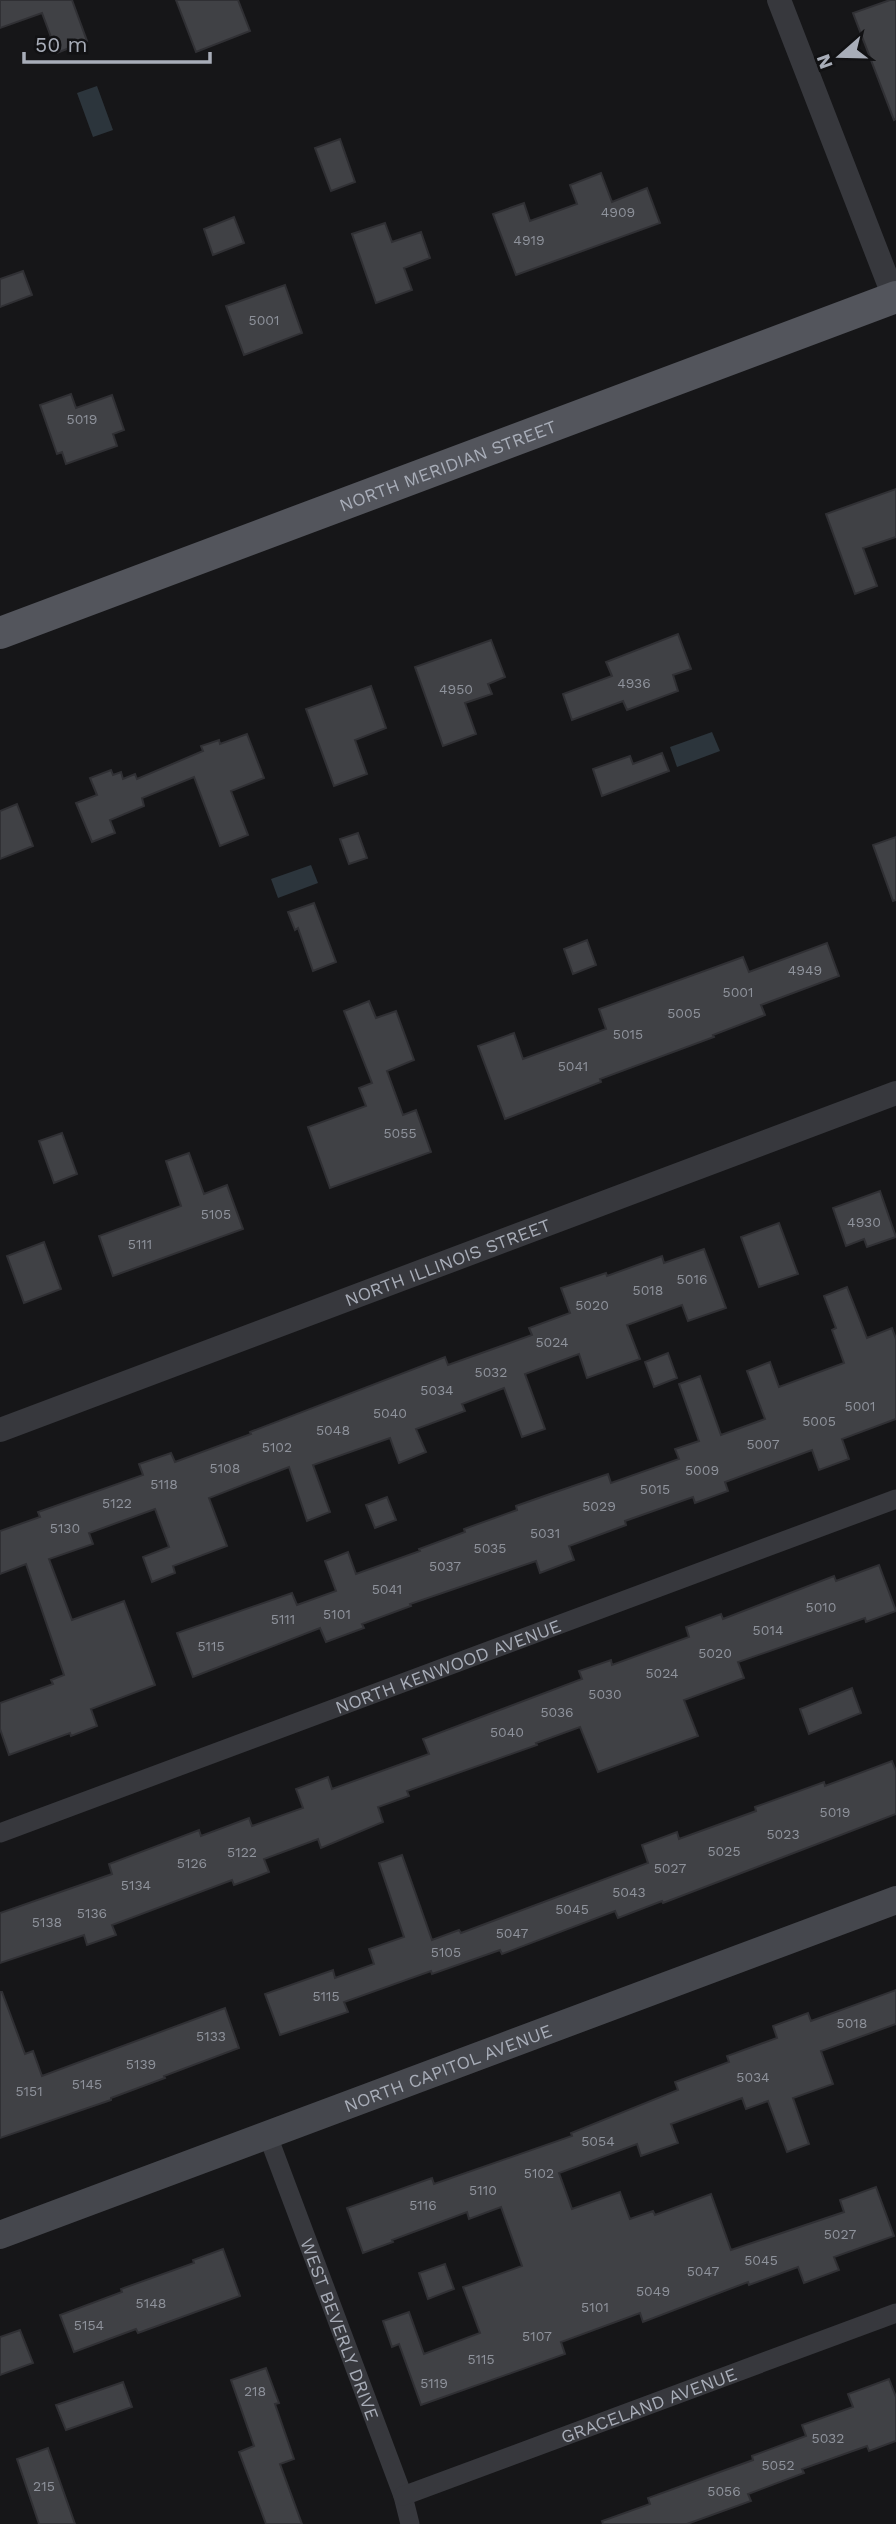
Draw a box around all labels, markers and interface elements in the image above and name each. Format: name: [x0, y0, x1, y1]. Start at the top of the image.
scale bar: [24, 21, 210, 65]
north arrow: [805, 21, 875, 91]
text: 50 m: [35, 32, 87, 57]
text: N: [811, 51, 838, 72]
house number: 4909: [601, 204, 635, 220]
house number: 4919: [513, 232, 545, 248]
house number: 5001: [248, 312, 280, 328]
house number: 5019: [67, 411, 97, 427]
street label: NORTH MERIDIAN STREET: [336, 415, 559, 515]
house number: 4936: [617, 675, 651, 691]
house number: 4950: [439, 681, 473, 697]
house number: 4949: [788, 962, 822, 978]
house number: 5001: [722, 984, 754, 1000]
house number: 5005: [667, 1005, 701, 1021]
house number: 5015: [613, 1026, 643, 1042]
house number: 5041: [558, 1058, 588, 1074]
house number: 5055: [383, 1125, 417, 1141]
house number: 5105: [201, 1206, 231, 1222]
street label: NORTH ILLINOIS STREET: [342, 1213, 553, 1310]
house number: 4930: [847, 1214, 881, 1230]
house number: 5111: [128, 1236, 152, 1252]
house number: 5016: [677, 1271, 707, 1287]
house number: 5018: [633, 1282, 663, 1298]
house number: 5020: [575, 1297, 609, 1313]
house number: 5024: [535, 1334, 569, 1350]
house number: 5032: [475, 1364, 507, 1380]
house number: 5034: [420, 1382, 454, 1398]
house number: 5001: [844, 1398, 876, 1414]
house number: 5040: [373, 1405, 407, 1421]
house number: 5005: [802, 1413, 836, 1429]
house number: 5048: [316, 1422, 350, 1438]
house number: 5007: [746, 1436, 780, 1452]
house number: 5102: [262, 1439, 292, 1455]
house number: 5108: [210, 1460, 240, 1476]
house number: 5009: [685, 1462, 719, 1478]
house number: 5118: [150, 1476, 178, 1492]
house number: 5015: [640, 1481, 670, 1497]
house number: 5122: [102, 1495, 132, 1511]
house number: 5029: [582, 1498, 616, 1514]
house number: 5130: [50, 1520, 80, 1536]
house number: 5031: [530, 1525, 560, 1541]
house number: 5035: [474, 1540, 506, 1556]
house number: 5037: [429, 1558, 461, 1574]
house number: 5041: [372, 1581, 402, 1597]
house number: 5010: [805, 1599, 837, 1615]
house number: 5101: [323, 1606, 351, 1622]
house number: 5111: [271, 1611, 295, 1627]
street label: NORTH KENWOOD AVENUE: [332, 1614, 564, 1718]
house number: 5014: [753, 1622, 783, 1638]
house number: 5115: [197, 1638, 225, 1654]
house number: 5020: [698, 1645, 732, 1661]
house number: 5024: [645, 1665, 679, 1681]
house number: 5030: [588, 1686, 622, 1702]
house number: 5036: [540, 1704, 574, 1720]
house number: 5040: [490, 1724, 524, 1740]
house number: 5019: [820, 1804, 850, 1820]
house number: 5023: [766, 1826, 800, 1842]
house number: 5025: [707, 1843, 741, 1859]
house number: 5122: [227, 1844, 257, 1860]
house number: 5126: [177, 1855, 207, 1871]
house number: 5027: [654, 1860, 686, 1876]
house number: 5134: [121, 1877, 151, 1893]
house number: 5043: [612, 1884, 646, 1900]
house number: 5045: [555, 1901, 589, 1917]
house number: 5136: [77, 1905, 107, 1921]
house number: 5138: [32, 1914, 62, 1930]
house number: 5047: [496, 1925, 528, 1941]
house number: 5105: [431, 1944, 461, 1960]
house number: 5115: [312, 1988, 340, 2004]
house number: 5018: [837, 2015, 867, 2031]
street label: NORTH CAPITOL AVENUE: [341, 2019, 555, 2116]
house number: 5133: [196, 2028, 226, 2044]
house number: 5139: [126, 2056, 156, 2072]
house number: 5034: [736, 2069, 770, 2085]
house number: 5145: [72, 2076, 102, 2092]
house number: 5151: [15, 2083, 43, 2099]
house number: 5054: [581, 2133, 615, 2149]
house number: 5102: [524, 2165, 554, 2181]
house number: 5110: [469, 2182, 497, 2198]
house number: 5116: [409, 2197, 437, 2213]
house number: 5027: [824, 2226, 856, 2242]
street label: WEST BEVERLY DRIVE: [297, 2235, 384, 2423]
house number: 5045: [744, 2252, 778, 2268]
house number: 5047: [687, 2263, 719, 2279]
house number: 5049: [636, 2283, 670, 2299]
house number: 5148: [136, 2295, 166, 2311]
house number: 5101: [581, 2299, 609, 2315]
house number: 5154: [74, 2317, 104, 2333]
house number: 5107: [522, 2328, 552, 2344]
house number: 5115: [467, 2351, 495, 2367]
street label: GRACELAND AVENUE: [558, 2363, 739, 2447]
house number: 5119: [420, 2375, 448, 2391]
house number: 218: [244, 2383, 266, 2399]
house number: 5032: [812, 2430, 844, 2446]
house number: 5052: [761, 2457, 795, 2473]
house number: 215: [33, 2478, 55, 2494]
house number: 5056: [707, 2483, 741, 2499]

